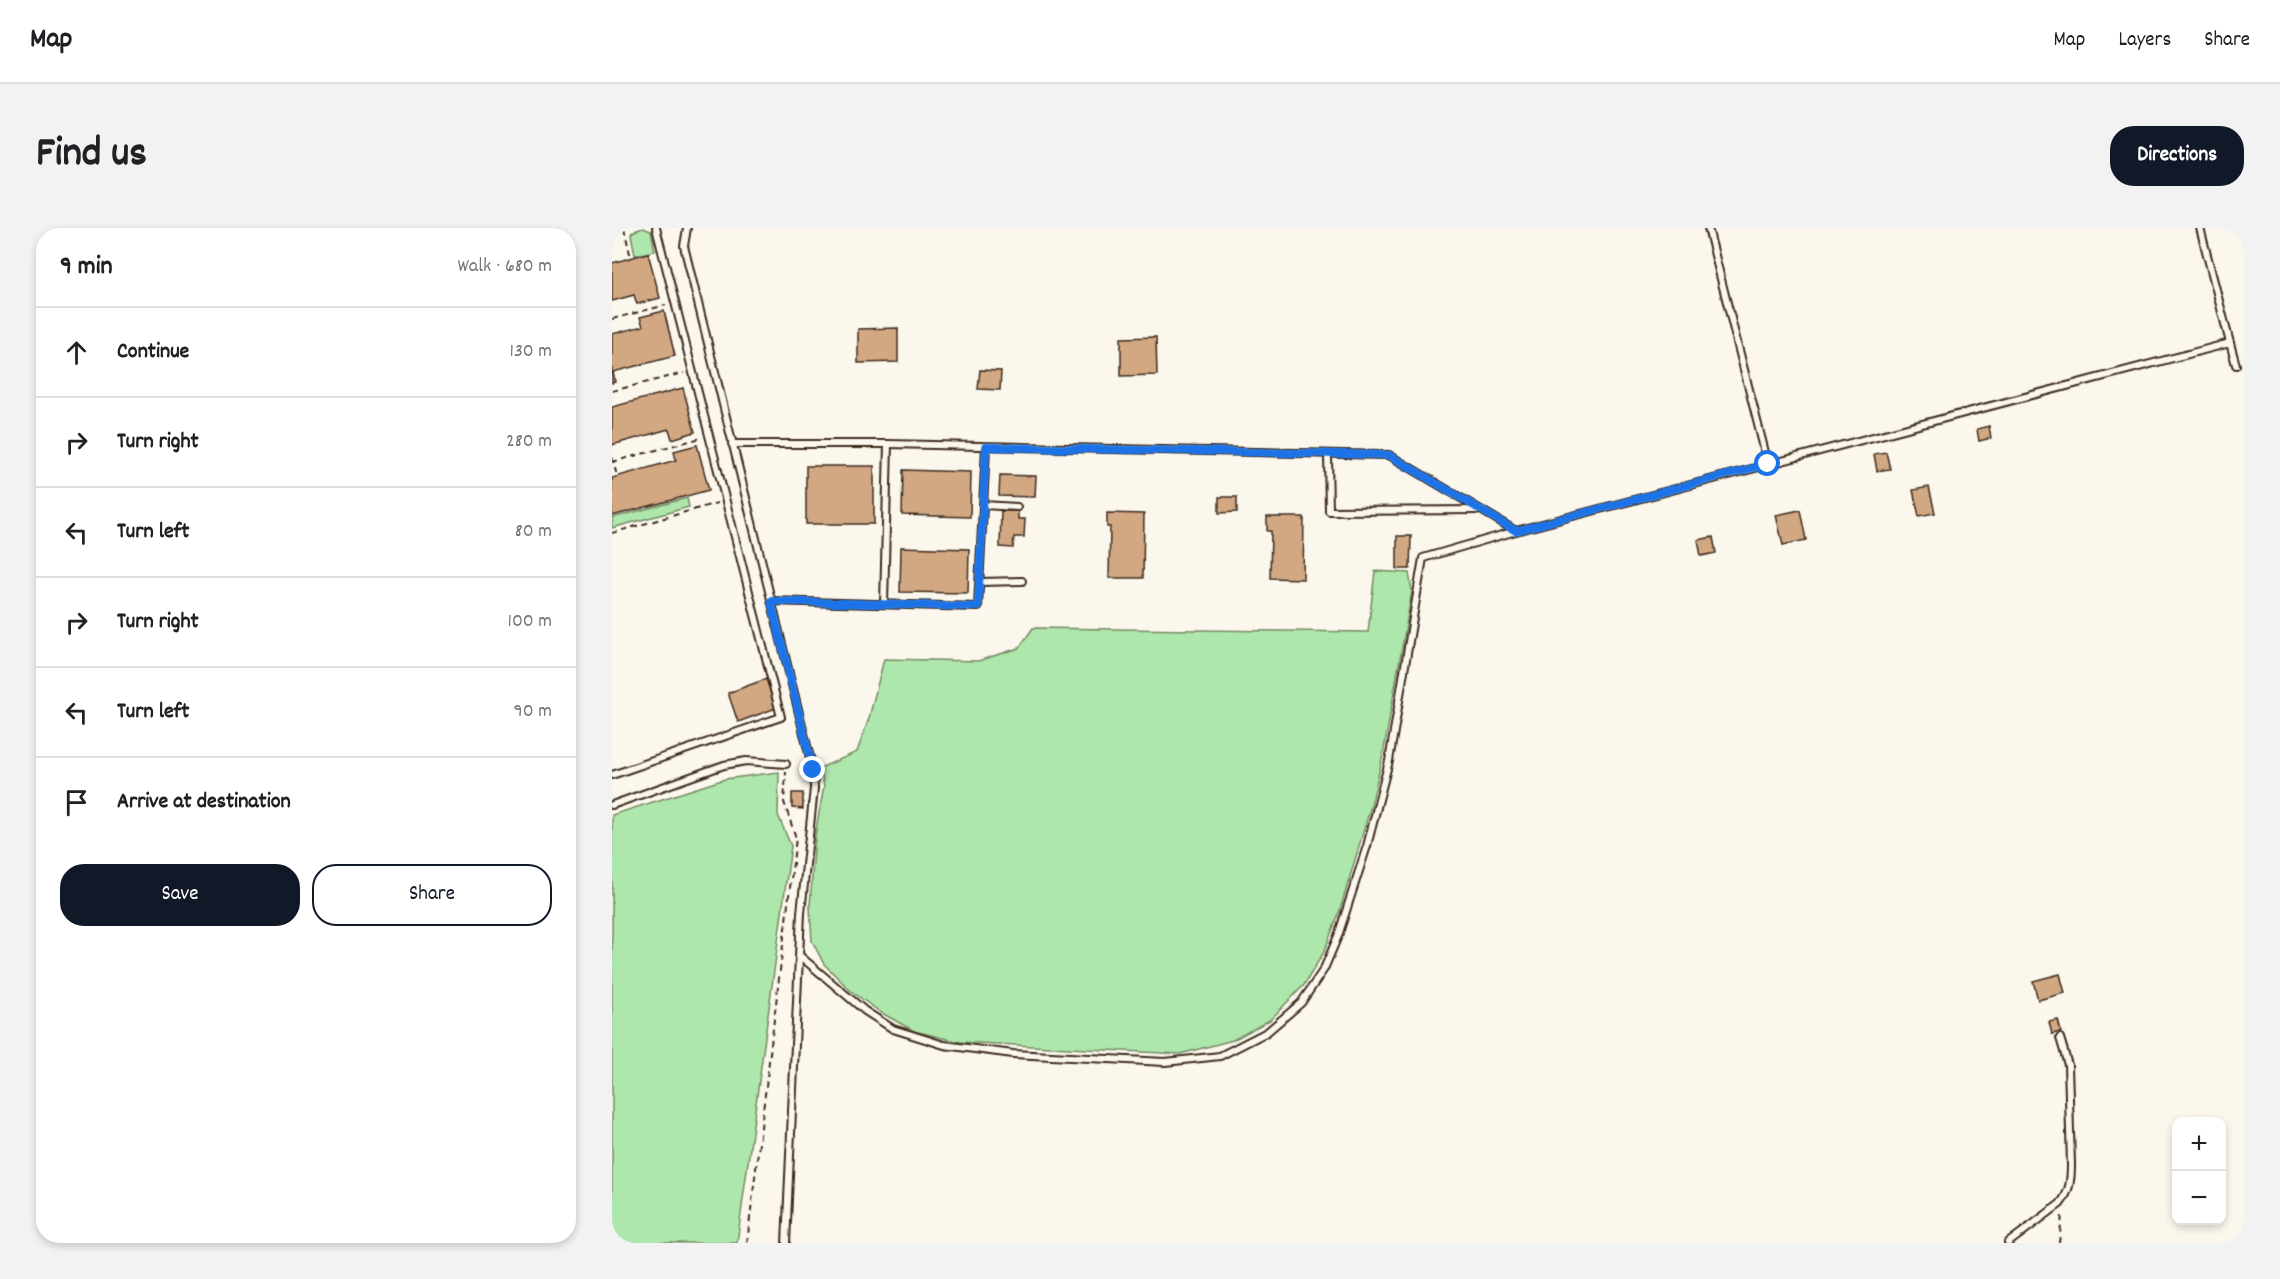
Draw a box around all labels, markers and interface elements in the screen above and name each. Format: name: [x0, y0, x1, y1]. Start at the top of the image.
text: Map: [30, 21, 72, 61]
text: Map: [2054, 26, 2085, 56]
text: Layers: [2118, 26, 2171, 56]
text: Share: [2204, 26, 2250, 56]
text: Find us: [36, 126, 147, 186]
button: Directions: [2110, 126, 2244, 186]
text: 9 min: [60, 249, 113, 286]
text: Walk · 680 m: [457, 253, 552, 281]
icon: ahead: [60, 336, 93, 369]
text: Continue: [117, 337, 189, 368]
text: 130 m: [510, 338, 552, 366]
icon: right: [60, 426, 93, 459]
text: Turn right: [117, 427, 199, 458]
text: 280 m: [506, 428, 552, 456]
route start: [1754, 450, 1780, 476]
icon: left: [60, 516, 93, 549]
text: Turn left: [117, 517, 189, 548]
text: 80 m: [515, 518, 552, 546]
icon: right: [60, 606, 93, 639]
text: Turn right: [117, 607, 199, 638]
text: 100 m: [508, 608, 552, 636]
icon: left: [60, 696, 93, 729]
text: Turn left: [117, 697, 189, 728]
text: 90 m: [514, 698, 552, 726]
route end: [799, 756, 825, 782]
icon: arrive: [60, 786, 93, 819]
text: Arrive at destination: [117, 787, 291, 818]
button: Save: [60, 864, 300, 926]
button: Share: [312, 864, 552, 926]
map controls: [2172, 1117, 2226, 1225]
button: +: [2172, 1117, 2226, 1171]
button: −: [2172, 1171, 2226, 1225]

